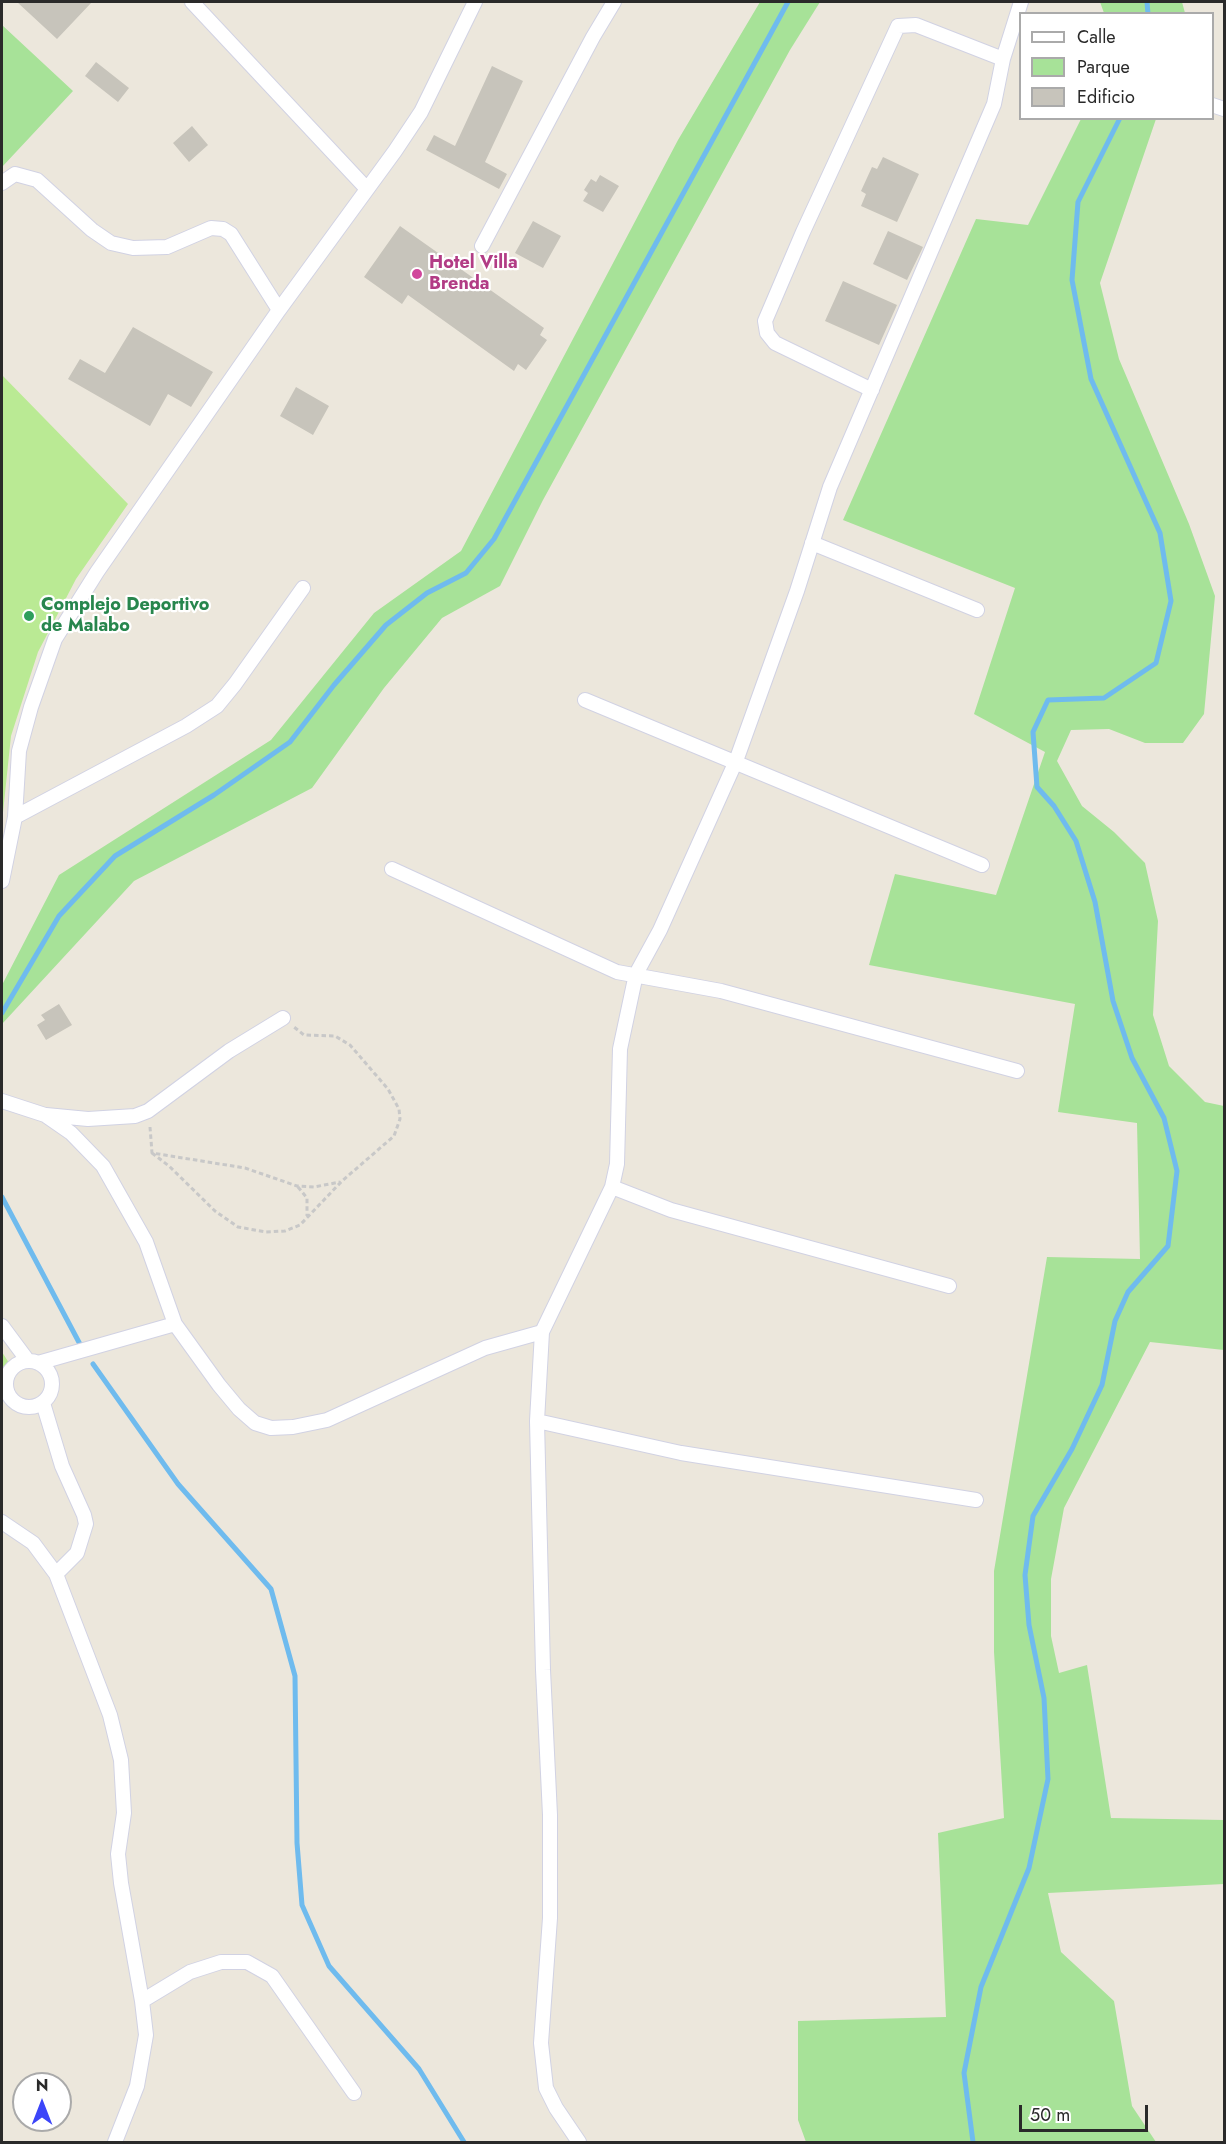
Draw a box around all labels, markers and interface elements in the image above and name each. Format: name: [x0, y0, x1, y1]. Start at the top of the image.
legend: [1019, 12, 1214, 120]
text: Calle: [1077, 24, 1116, 50]
text: Parque: [1077, 54, 1130, 80]
text: Edificio: [1077, 84, 1135, 110]
place label: Hotel Villa Brenda: [429, 253, 518, 296]
marker: Hotel Villa Brenda: [410, 267, 424, 281]
place label: Complejo Deportivo de Malabo: [41, 595, 209, 638]
marker: Complejo Deportivo de Malabo: [22, 609, 36, 623]
north arrow: [12, 2072, 72, 2132]
text: N: [36, 2074, 48, 2097]
scale bar: [1022, 2093, 1151, 2131]
text: 50 m: [1030, 2102, 1070, 2128]

